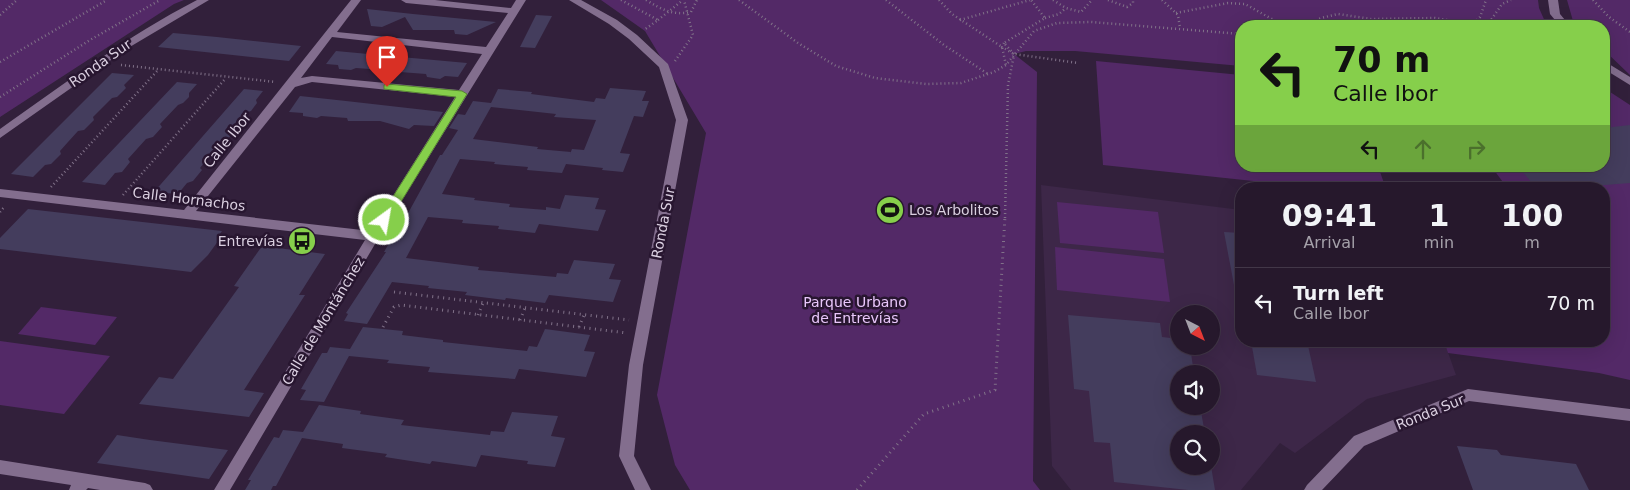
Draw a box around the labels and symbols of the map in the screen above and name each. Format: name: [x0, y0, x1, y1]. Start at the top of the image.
street label: Ronda Sur: [66, 36, 134, 90]
pin: [366, 36, 408, 87]
street label: Calle Ibor: [200, 109, 254, 171]
street label: Calle Hornachos: [132, 184, 246, 214]
street label: Ronda Sur: [648, 186, 678, 260]
position arrow: [357, 193, 409, 245]
sports icon: Los Arbolitos: [875, 195, 905, 225]
place label: Los Arbolitos: [909, 202, 999, 218]
bus stop icon: Entrevías: [287, 226, 317, 256]
place label: Entrevías: [218, 233, 283, 249]
street label: Calle de Montánchez: [279, 254, 367, 388]
park label: Parque Urbano de Entrevías: [803, 294, 907, 326]
north arrow: [1170, 305, 1220, 355]
street label: Ronda Sur: [1394, 391, 1467, 433]

